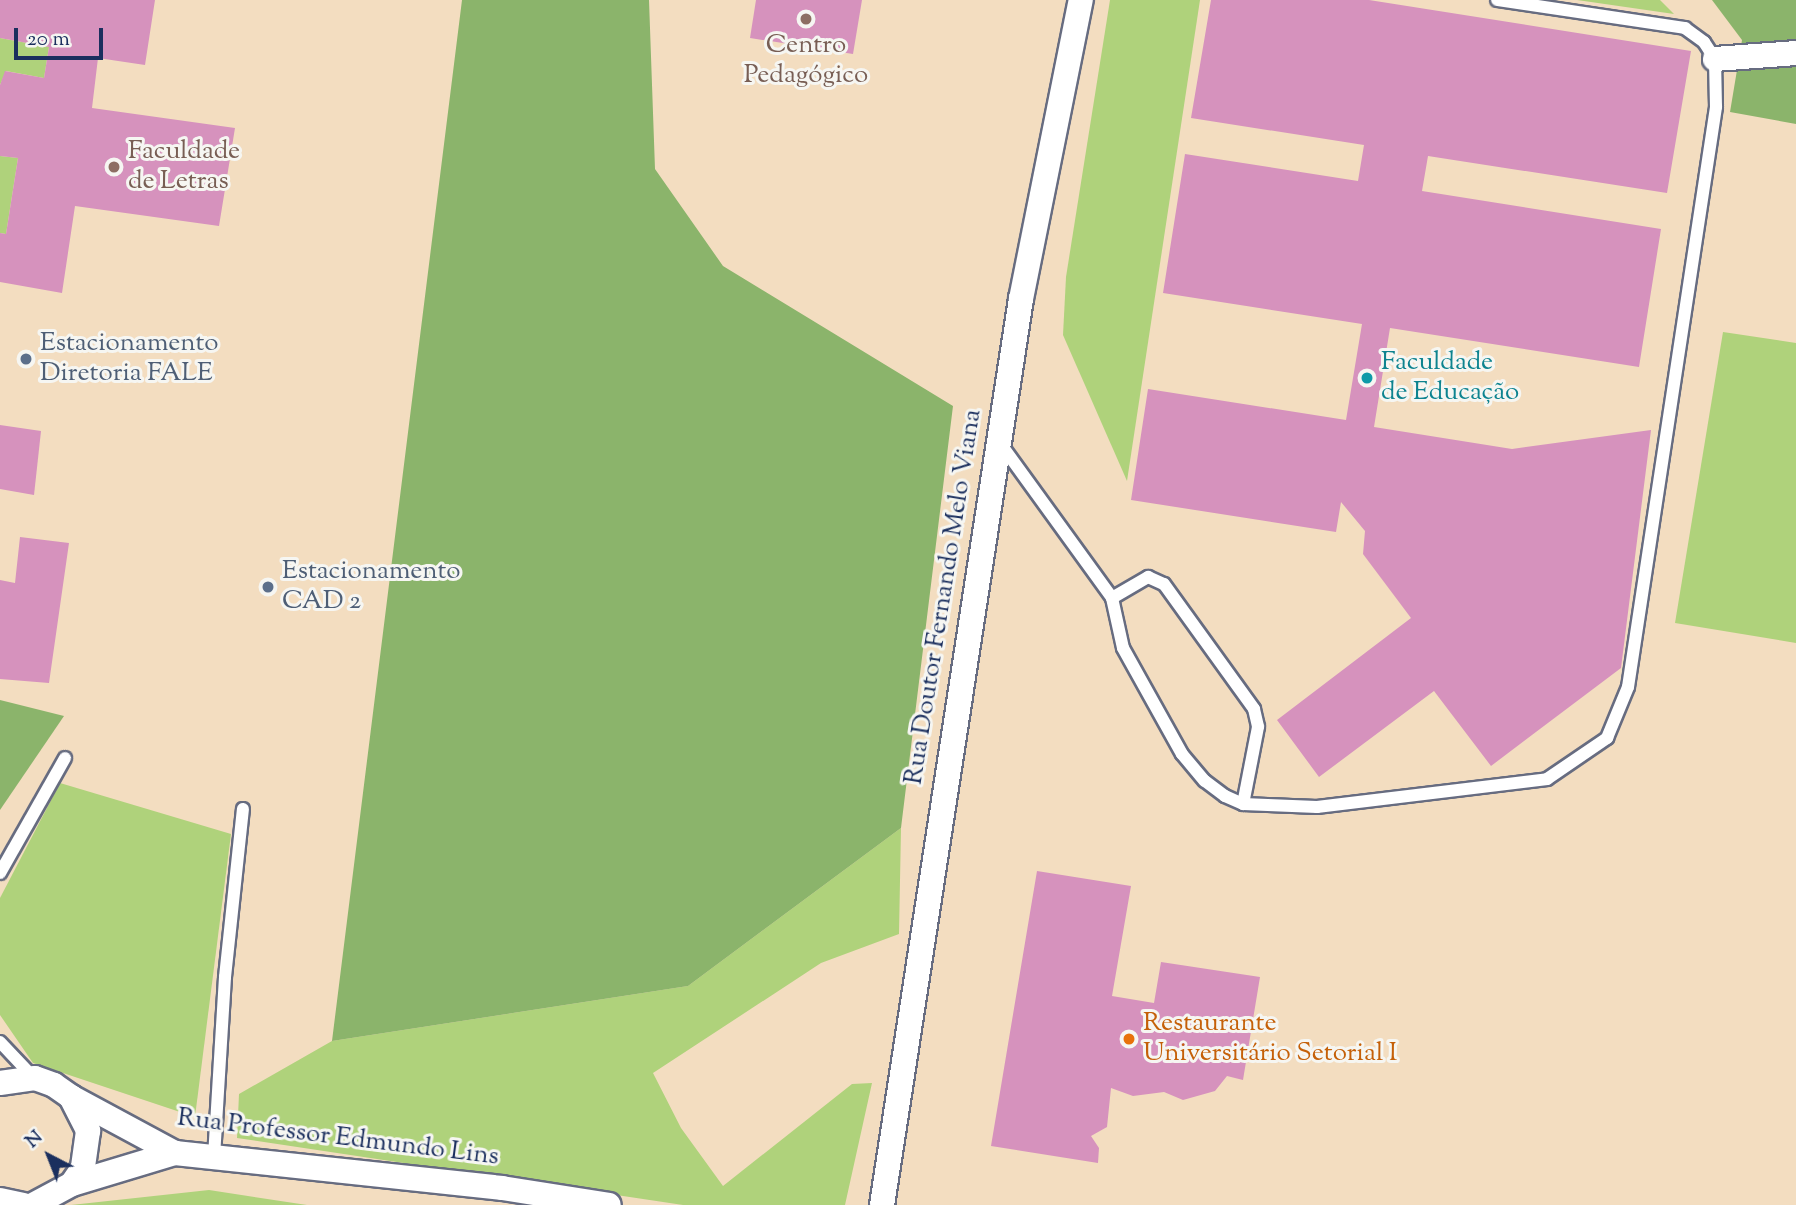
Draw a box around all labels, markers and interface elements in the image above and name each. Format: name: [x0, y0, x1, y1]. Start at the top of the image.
marker: Centro Pedagógico: [798, 11, 814, 27]
scale bar: [18, 14, 107, 58]
text: 20 m: [27, 25, 70, 55]
place label: Centro Pedagógico: [744, 30, 868, 92]
place label: Faculdade de Letras: [128, 136, 240, 198]
marker: Faculdade de Letras: [106, 159, 122, 175]
place label: Estacionamento Diretoria FALE: [40, 328, 219, 390]
place label: Faculdade de Educação: [1381, 347, 1519, 408]
marker: Estacionamento Diretoria FALE: [18, 351, 34, 367]
marker: Faculdade de Educação: [1359, 370, 1375, 386]
street label: Rua Doutor Fernando Melo Viana: [899, 407, 989, 787]
place label: Estacionamento CAD 2: [282, 556, 461, 618]
marker: Estacionamento CAD 2: [260, 579, 276, 595]
place label: Restaurante Universitário Setorial I: [1143, 1008, 1397, 1070]
marker: Restaurante Universitário Setorial I: [1121, 1031, 1137, 1047]
street label: Rua Professor Edmundo Lins: [175, 1103, 501, 1173]
north arrow: [14, 1121, 84, 1191]
text: N: [20, 1125, 49, 1155]

